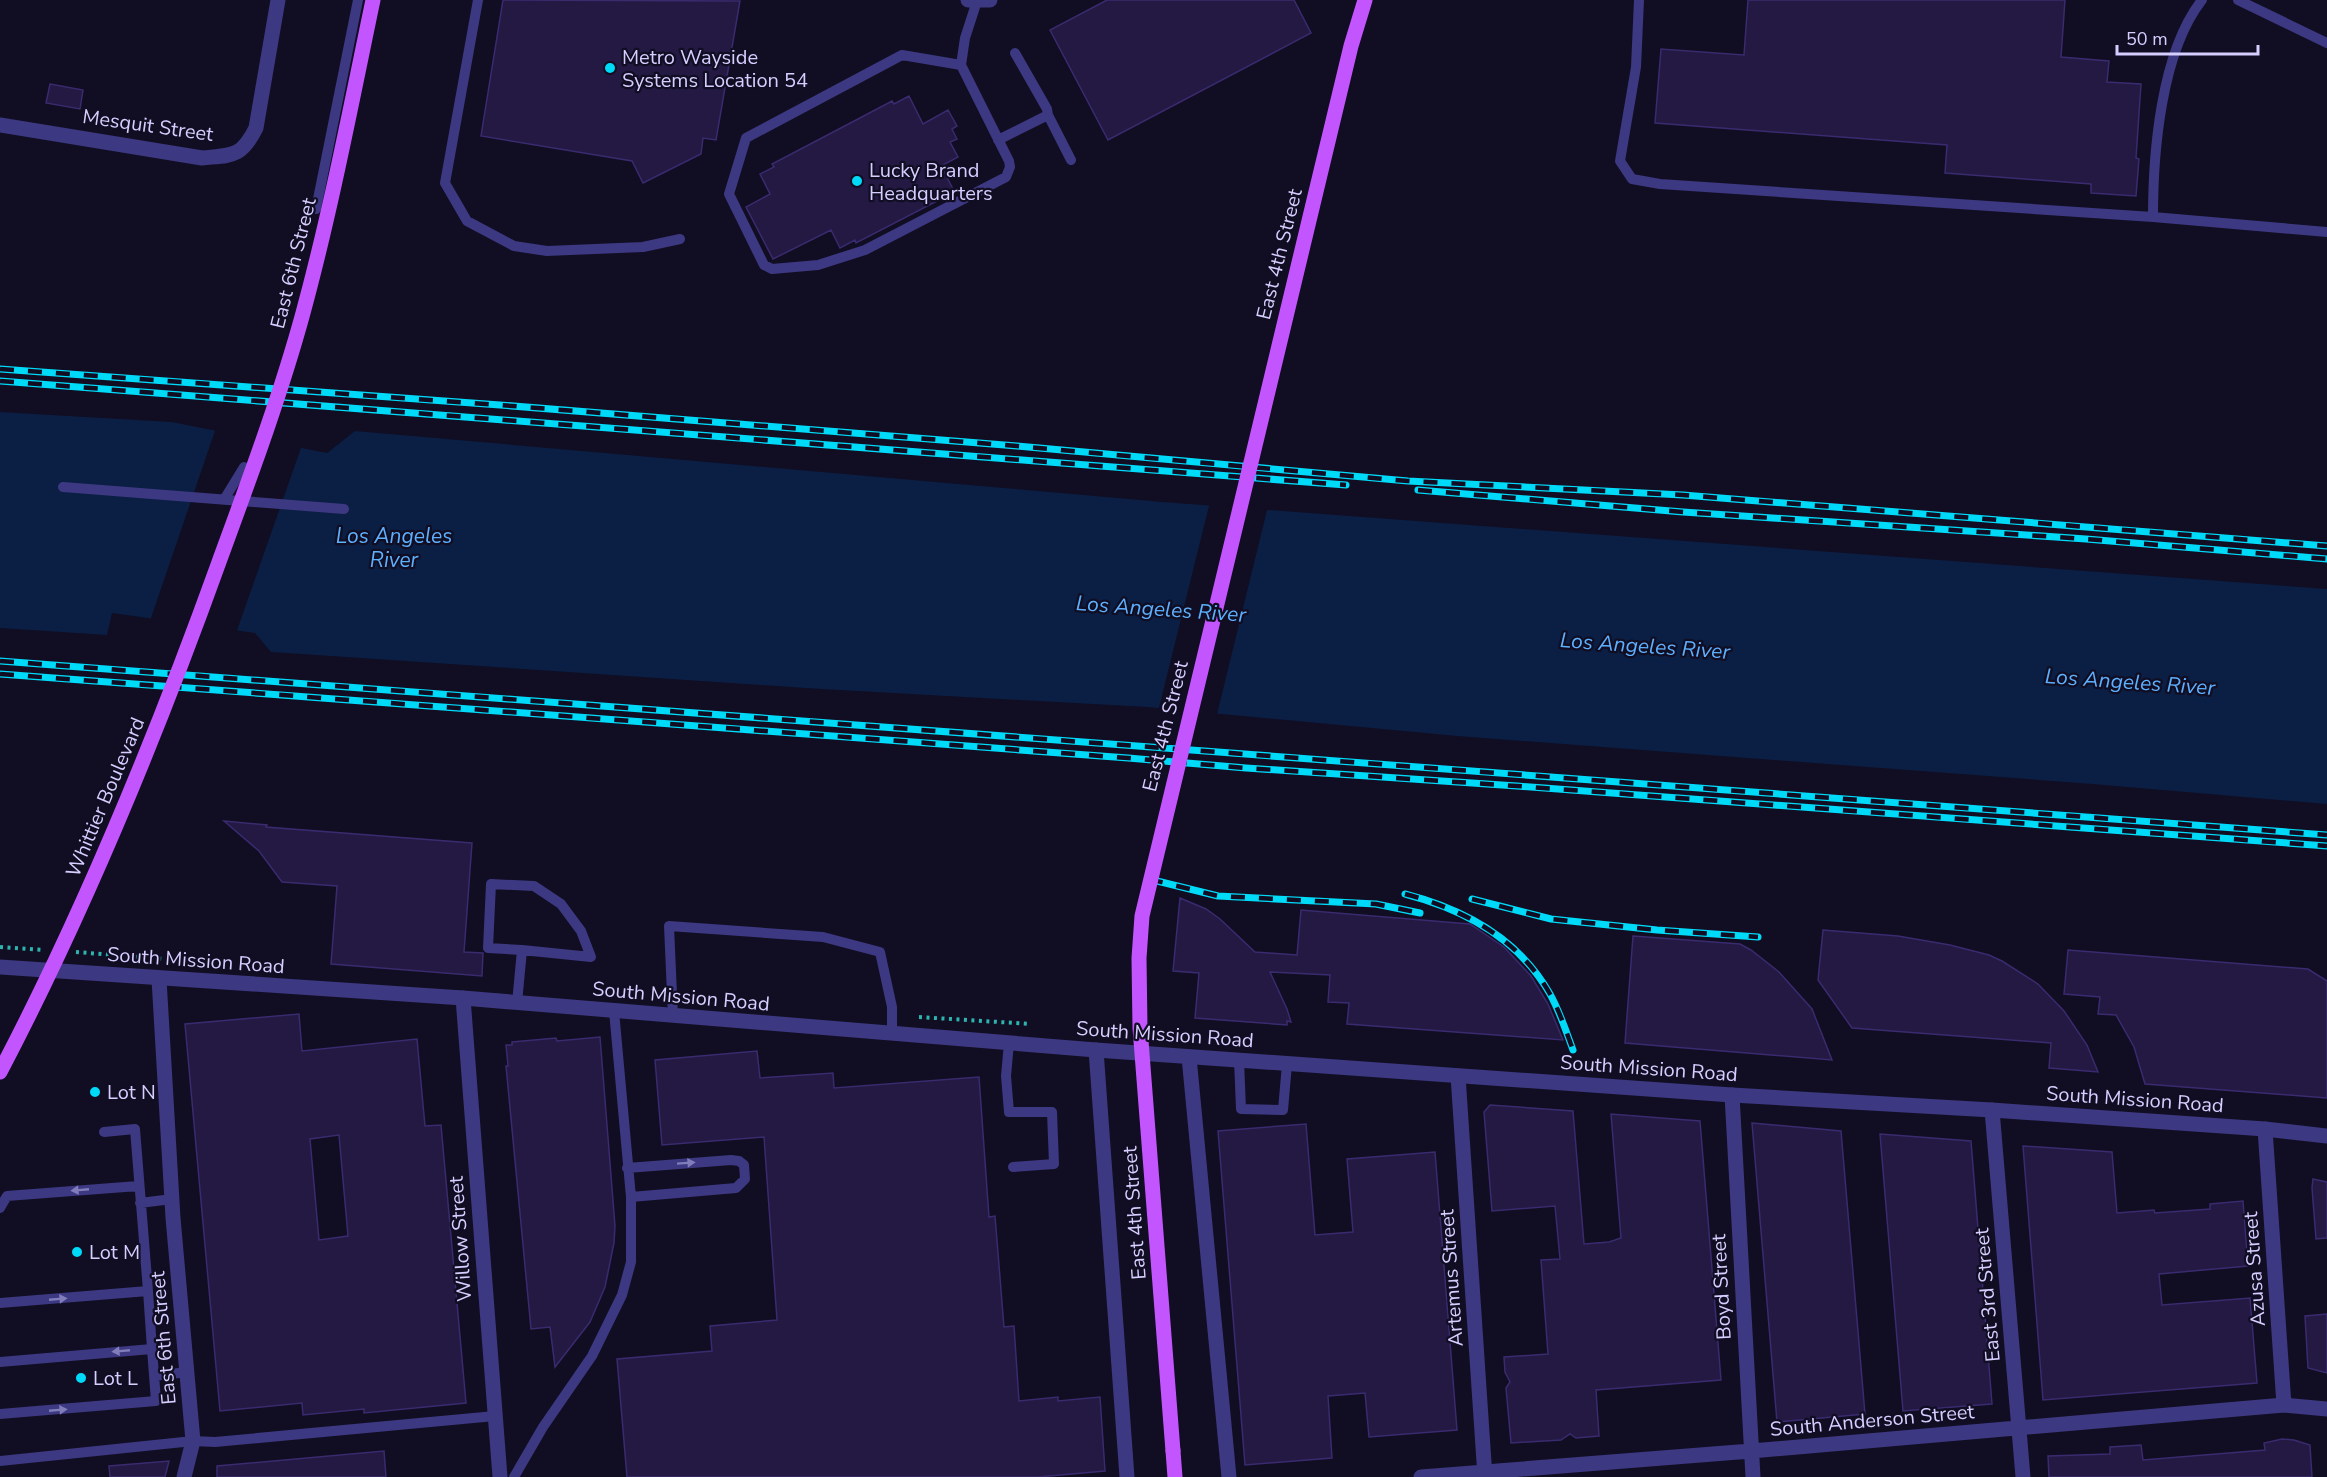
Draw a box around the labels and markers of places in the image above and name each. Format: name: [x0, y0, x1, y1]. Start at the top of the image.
place label: Metro Wayside Systems Location 54: [622, 44, 808, 94]
marker: Metro Wayside Systems Location 54: [603, 61, 617, 75]
place label: Lucky Brand Headquarters: [869, 157, 993, 207]
marker: Lucky Brand Headquarters: [850, 174, 864, 188]
place label: Lot N: [107, 1079, 156, 1106]
marker: Lot N: [88, 1085, 102, 1099]
place label: Lot M: [89, 1239, 140, 1266]
marker: Lot M: [70, 1245, 84, 1259]
place label: Lot L: [93, 1365, 138, 1392]
marker: Lot L: [74, 1371, 88, 1385]

